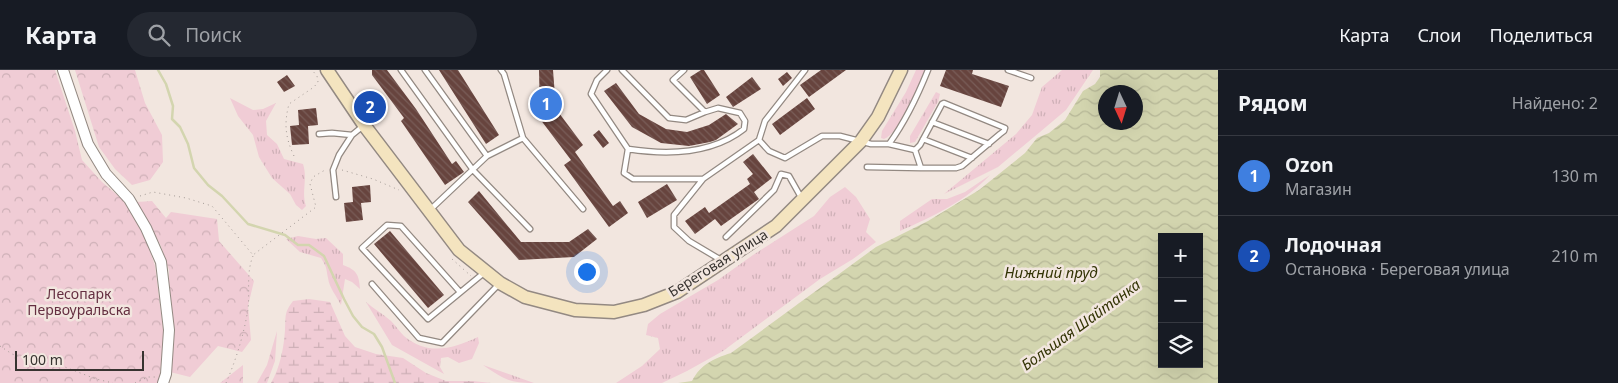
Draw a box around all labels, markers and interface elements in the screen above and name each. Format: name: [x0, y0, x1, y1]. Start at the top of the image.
search box: [127, 12, 477, 57]
text: Карта: [25, 18, 97, 51]
icon: search: [145, 21, 173, 49]
text: Поиск: [185, 22, 242, 48]
text: Карта: [1339, 23, 1389, 47]
text: Слои: [1417, 23, 1461, 47]
text: Поделиться: [1489, 23, 1593, 47]
pin: 1: [530, 85, 562, 123]
north arrow: [1098, 85, 1143, 130]
pin: 2: [354, 88, 386, 126]
text: Рядом: [1238, 89, 1308, 117]
text: Найдено: 2: [1512, 92, 1598, 114]
text: Ozon: [1285, 152, 1334, 178]
text: 1: [1249, 165, 1259, 187]
text: 130 m: [1551, 165, 1598, 187]
text: Магазин: [1285, 178, 1352, 200]
street label: Береговая улица: [664, 224, 771, 301]
text: Лодочная: [1285, 232, 1382, 258]
map controls: [1158, 233, 1203, 368]
button: +: [1158, 233, 1203, 278]
text: 2: [1249, 245, 1259, 267]
text: 210 m: [1551, 245, 1598, 267]
text: Остановка · Береговая улица: [1285, 258, 1510, 280]
your location: [574, 259, 600, 285]
water label: Нижний пруд: [1004, 262, 1098, 282]
water label: Большая Шайтанка: [1017, 274, 1144, 374]
button: −: [1158, 278, 1203, 323]
park label: Лесопарк Первоуральска: [27, 284, 131, 319]
button: layers: [1158, 323, 1203, 368]
scale bar: [15, 348, 144, 371]
text: 100 m: [22, 350, 63, 369]

